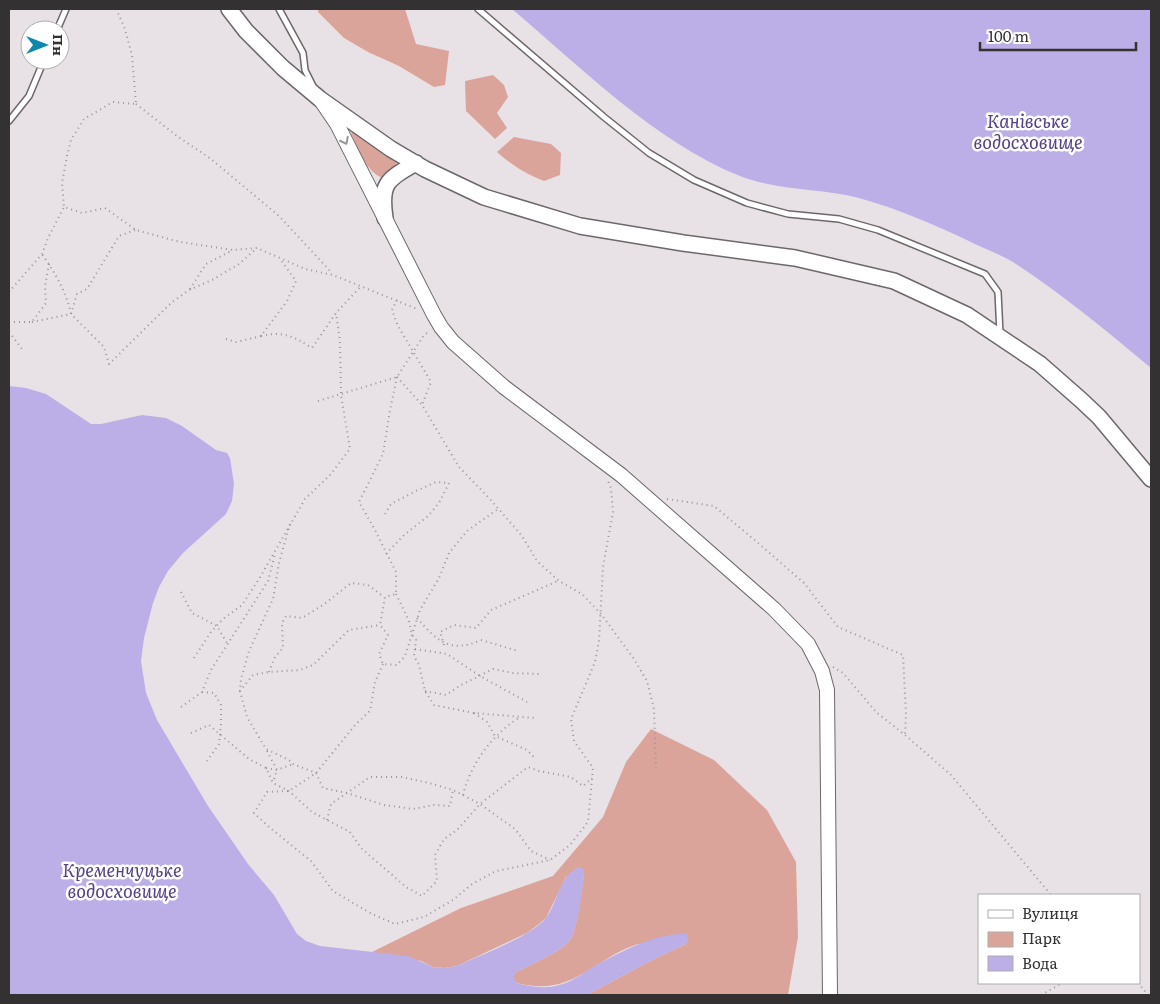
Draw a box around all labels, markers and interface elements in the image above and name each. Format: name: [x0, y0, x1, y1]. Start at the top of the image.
north arrow: [20, 20, 70, 70]
scale bar: [980, 20, 1136, 52]
text: 100 m: [988, 24, 1029, 47]
text: Пн: [49, 34, 69, 56]
water label: Канівське водосховище: [973, 107, 1083, 155]
one-way arrow: [339, 136, 349, 145]
water label: Кременчуцьке водосховище: [62, 856, 182, 904]
legend: [978, 894, 1140, 984]
text: Вулиця: [1022, 901, 1079, 924]
text: Парк: [1022, 926, 1061, 949]
text: Вода: [1022, 951, 1059, 974]

